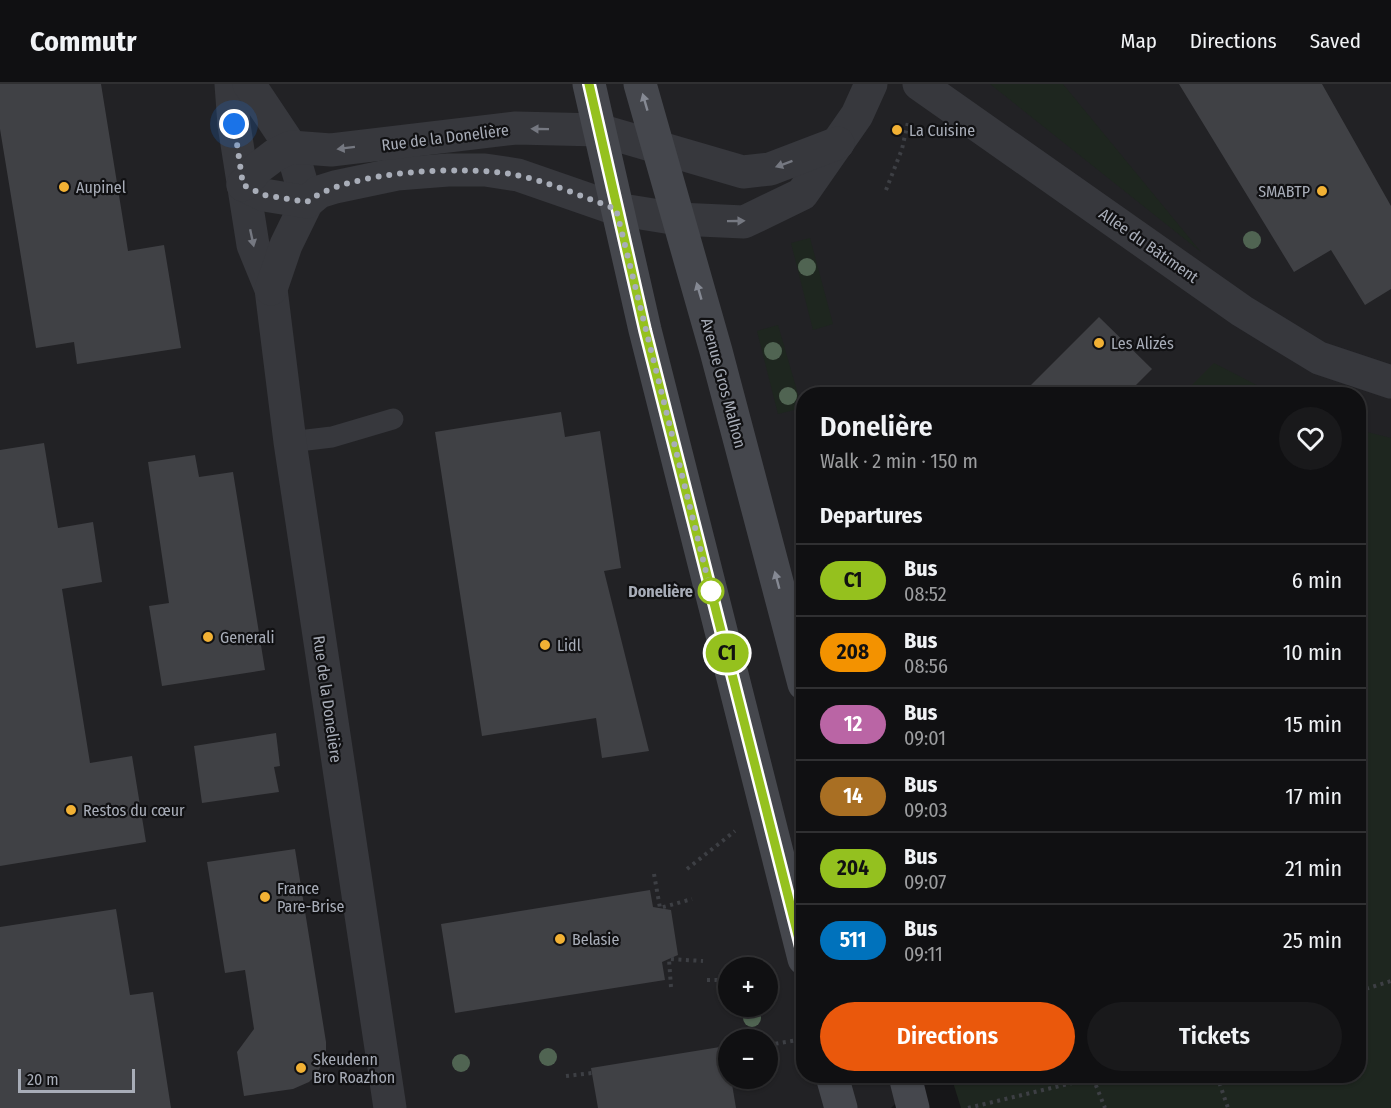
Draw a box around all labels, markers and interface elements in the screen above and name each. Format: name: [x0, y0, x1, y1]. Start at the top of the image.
text: Commutr: [30, 25, 136, 58]
text: Map: [1120, 28, 1157, 54]
text: Directions: [1190, 28, 1277, 54]
text: Saved: [1310, 28, 1361, 54]
one-way arrow: [640, 93, 649, 111]
your location: [219, 109, 249, 139]
street label: Rue de la Donelière: [380, 120, 510, 155]
place label: La Cuisine: [909, 121, 975, 140]
marker: La Cuisine: [890, 123, 904, 137]
one-way arrow: [531, 124, 550, 134]
one-way arrow: [337, 143, 356, 153]
one-way arrow: [774, 159, 792, 169]
place label: Aupinel: [76, 178, 126, 197]
marker: Aupinel: [57, 180, 71, 194]
place label: SMABTP: [1258, 182, 1310, 201]
marker: SMABTP: [1315, 184, 1329, 198]
street label: Allée du Bâtiment: [1095, 204, 1203, 287]
one-way arrow: [727, 216, 746, 226]
one-way arrow: [248, 229, 257, 248]
one-way arrow: [694, 281, 703, 299]
street label: Avenue Gros Malhon: [697, 316, 750, 450]
place label: Les Alizés: [1111, 334, 1174, 353]
marker: Les Alizés: [1092, 336, 1106, 350]
button: heart: [1279, 407, 1342, 470]
text: Donelière: [820, 410, 933, 443]
text: Walk · 2 min · 150 m: [820, 449, 978, 473]
text: Departures: [820, 502, 922, 529]
text: Bus: [904, 555, 937, 582]
text: C1: [844, 567, 862, 593]
text: 6 min: [1292, 567, 1342, 594]
one-way arrow: [772, 571, 781, 589]
marker: Donelière: [698, 578, 724, 604]
place label: Donelière: [628, 582, 693, 601]
text: 08:52: [904, 582, 947, 606]
text: Bus: [904, 627, 937, 654]
place label: Generali: [220, 628, 274, 647]
marker: Generali: [201, 630, 215, 644]
street label: Rue de la Donelière: [309, 634, 346, 764]
line badge: C1: [700, 634, 754, 672]
place label: Lidl: [557, 636, 581, 655]
marker: Lidl: [538, 638, 552, 652]
text: 208: [837, 639, 869, 665]
text: 10 min: [1283, 639, 1342, 666]
text: C1: [718, 640, 736, 666]
text: 08:56: [904, 654, 948, 678]
text: Bus: [904, 699, 937, 726]
text: 12: [844, 711, 862, 737]
text: 15 min: [1284, 711, 1342, 738]
text: 09:01: [904, 726, 946, 750]
text: Bus: [904, 771, 937, 798]
text: 14: [843, 783, 863, 809]
text: 17 min: [1285, 783, 1342, 810]
text: 09:03: [904, 798, 947, 822]
place label: Restos du cœur: [83, 801, 185, 820]
marker: Restos du cœur: [64, 803, 78, 817]
text: Bus: [904, 843, 937, 870]
text: 204: [837, 855, 869, 881]
text: 21 min: [1285, 855, 1342, 882]
text: 09:07: [904, 870, 946, 894]
place label: France Pare-Brise: [277, 879, 345, 916]
marker: France Pare-Brise: [258, 890, 272, 904]
text: Bus: [904, 915, 937, 942]
text: 511: [840, 927, 866, 953]
text: 25 min: [1283, 927, 1342, 954]
place label: Belasie: [572, 930, 619, 949]
marker: Belasie: [553, 932, 567, 946]
text: 09:11: [904, 942, 943, 966]
map controls: [718, 957, 778, 1089]
button: +: [718, 957, 778, 1017]
button: Directions: [820, 1002, 1075, 1071]
button: Tickets: [1087, 1002, 1342, 1071]
button: −: [718, 1029, 778, 1089]
place label: Skeudenn Bro Roazhon: [313, 1050, 395, 1087]
marker: Skeudenn Bro Roazhon: [294, 1061, 308, 1075]
scale bar: [18, 1066, 135, 1094]
text: 20 m: [27, 1070, 58, 1089]

